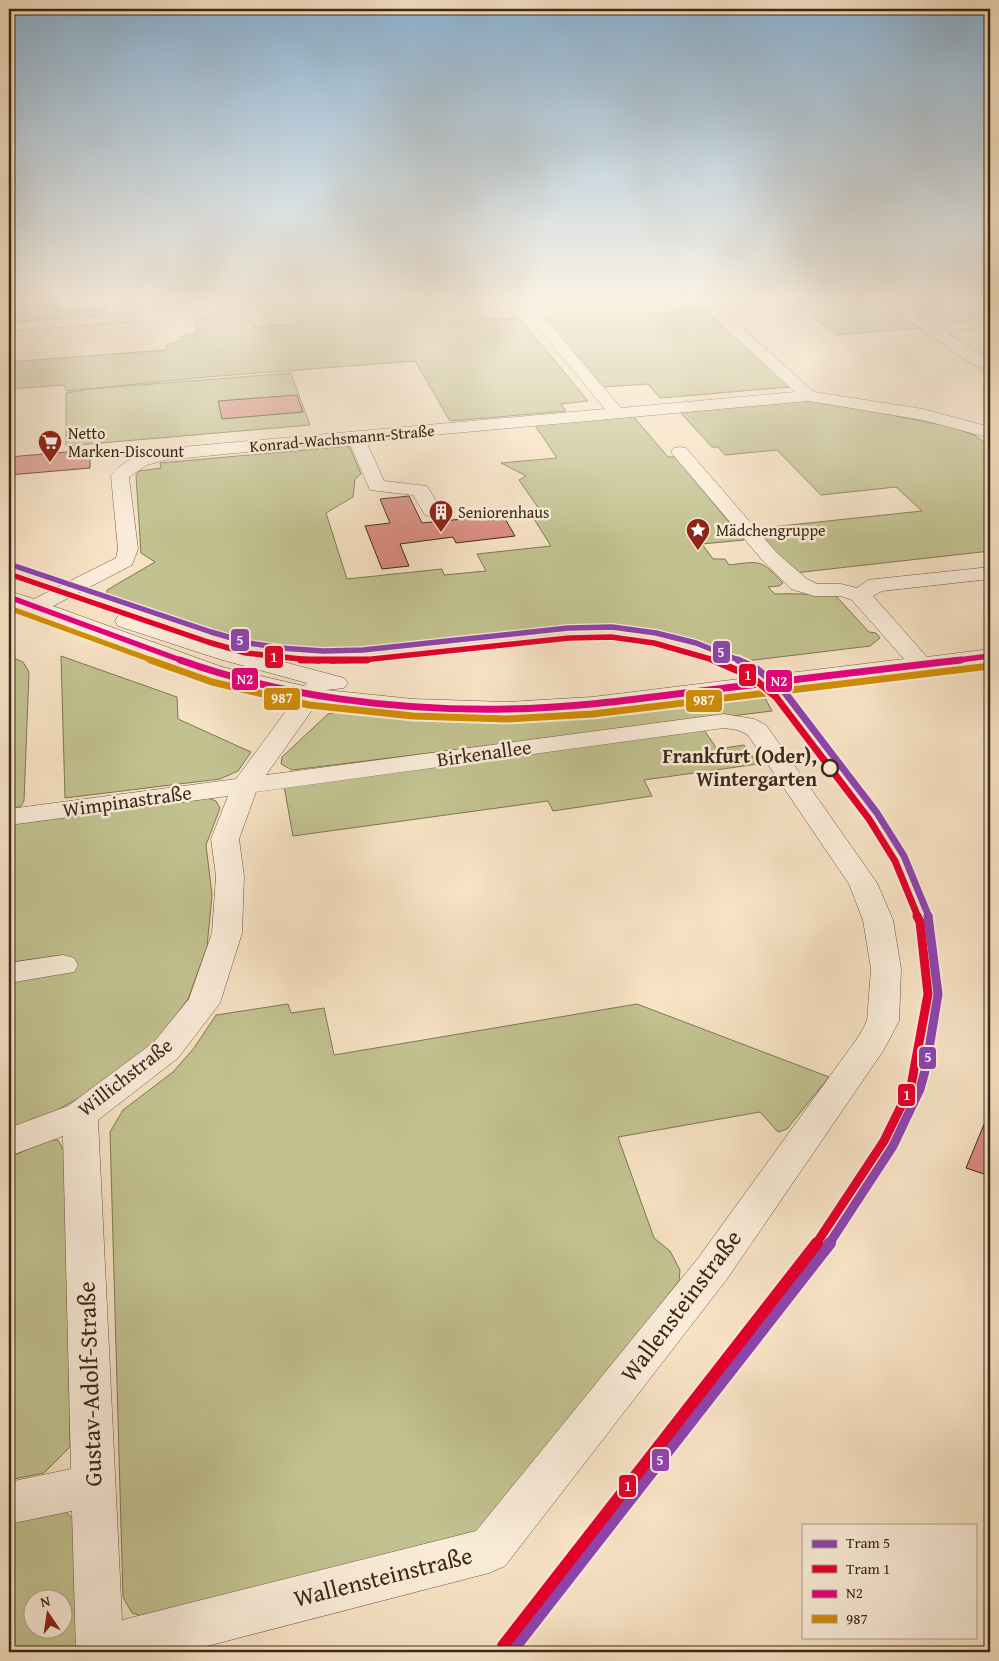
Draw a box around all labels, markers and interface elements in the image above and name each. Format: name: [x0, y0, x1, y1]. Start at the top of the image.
street label: Konrad-Wachsmann-Straße: [248, 418, 436, 458]
place label: Netto Marken-Discount: [68, 421, 185, 463]
supermarket icon: Netto Marken-Discount: [37, 429, 63, 463]
building icon: Seniorenhaus: [428, 499, 454, 533]
place label: Seniorenhaus: [458, 500, 549, 524]
place icon: Mädchengruppe: [685, 517, 711, 551]
place label: Mädchengruppe: [716, 518, 826, 542]
line badge: 5: [230, 628, 250, 652]
text: 5: [236, 630, 244, 650]
line badge: 5: [712, 640, 731, 664]
text: 5: [717, 642, 725, 662]
line badge: 1: [264, 645, 284, 669]
text: 1: [270, 647, 278, 667]
line badge: 1: [738, 663, 757, 687]
text: 1: [744, 665, 752, 685]
line badge: N2: [231, 667, 259, 691]
text: N2: [237, 669, 253, 689]
line badge: N2: [765, 669, 793, 693]
text: N2: [771, 671, 787, 691]
line badge: 987: [263, 687, 301, 711]
text: 987: [271, 688, 293, 708]
line badge: 987: [685, 689, 723, 713]
text: 987: [693, 690, 715, 710]
street label: Birkenallee: [435, 732, 533, 773]
place label: Frankfurt (Oder), Wintergarten: [662, 741, 817, 793]
marker: Frankfurt (Oder), Wintergarten: [821, 759, 839, 777]
street label: Wimpinastraße: [61, 777, 193, 824]
street label: Willichstraße: [71, 1030, 178, 1123]
line badge: 5: [918, 1046, 937, 1070]
text: 5: [924, 1047, 932, 1067]
line badge: 1: [897, 1083, 916, 1107]
text: 1: [903, 1085, 911, 1105]
street label: Wallensteinstraße: [612, 1222, 750, 1389]
street label: Gustav-Adolf-Straße: [68, 1281, 111, 1487]
line badge: 5: [651, 1448, 670, 1472]
text: 5: [656, 1450, 664, 1470]
line badge: 1: [618, 1474, 637, 1498]
text: 1: [624, 1476, 632, 1496]
legend: [802, 1524, 976, 1638]
text: Tram 5: [846, 1532, 890, 1553]
street label: Wallensteinstraße: [290, 1537, 476, 1616]
text: Tram 1: [846, 1558, 890, 1579]
text: N2: [846, 1582, 863, 1603]
north arrow: [22, 1588, 72, 1638]
text: N: [38, 1590, 53, 1612]
text: 987: [846, 1608, 868, 1629]

